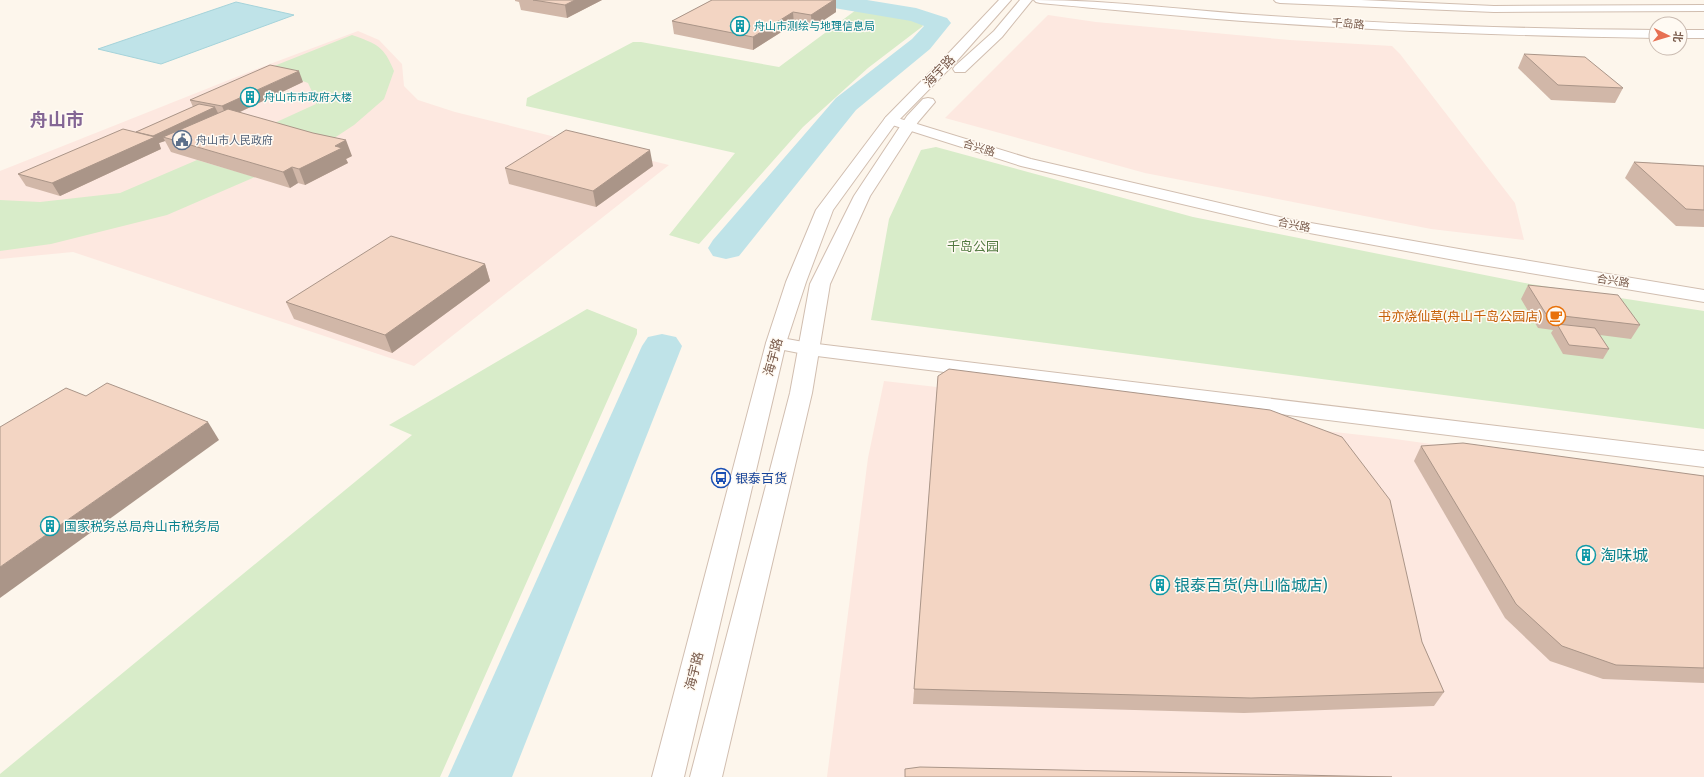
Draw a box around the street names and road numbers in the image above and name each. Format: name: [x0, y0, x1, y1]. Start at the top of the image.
street label: 千岛路: [1331, 16, 1365, 32]
street label: 海宇路: [920, 52, 958, 90]
street label: 合兴路: [961, 137, 997, 159]
street label: 合兴路: [1277, 215, 1311, 235]
street label: 合兴路: [1596, 272, 1630, 290]
street label: 海宇路: [761, 336, 785, 378]
street label: 海宇路: [682, 650, 706, 692]

